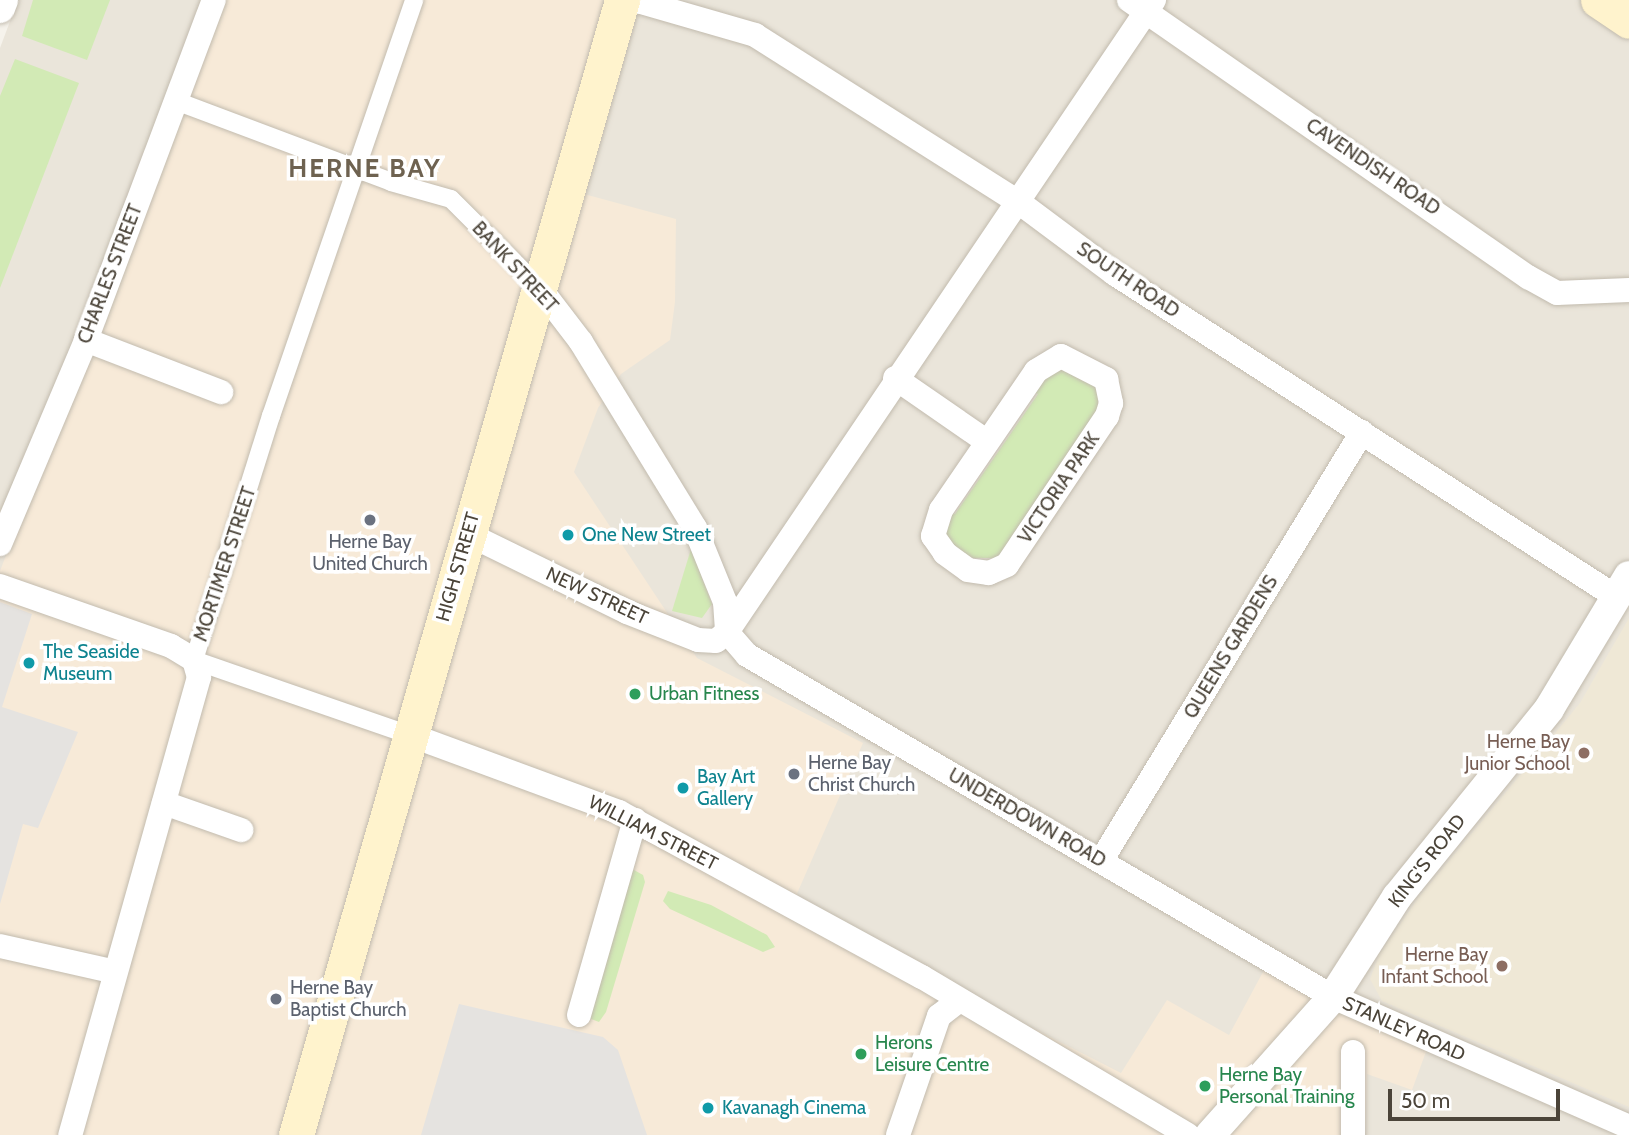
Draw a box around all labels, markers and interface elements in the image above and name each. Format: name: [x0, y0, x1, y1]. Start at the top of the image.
street label: CAVENDISH ROAD: [1302, 114, 1444, 220]
district label: HERNE BAY: [289, 153, 441, 185]
street label: CHARLES STREET: [73, 201, 147, 347]
street label: BANK STREET: [467, 217, 563, 317]
street label: SOUTH ROAD: [1072, 237, 1184, 323]
street label: VICTORIA PARK: [1014, 428, 1104, 548]
street label: MORTIMER STREET: [189, 484, 261, 644]
street label: HIGH STREET: [432, 510, 484, 624]
marker: Herne Bay United Church: [362, 512, 378, 528]
place label: One New Street: [582, 524, 711, 546]
marker: One New Street: [560, 527, 576, 543]
place label: Herne Bay United Church: [312, 531, 428, 575]
street label: NEW STREET: [542, 562, 652, 630]
street label: QUEENS GARDENS: [1179, 571, 1283, 723]
place label: The Seaside Museum: [43, 641, 139, 685]
marker: The Seaside Museum: [21, 655, 37, 671]
place label: Urban Fitness: [649, 683, 759, 705]
marker: Urban Fitness: [627, 686, 643, 702]
place label: Herne Bay Junior School: [1465, 731, 1570, 775]
marker: Herne Bay Junior School: [1576, 745, 1592, 761]
place label: Herne Bay Christ Church: [808, 752, 915, 796]
street label: UNDERDOWN ROAD: [944, 764, 1110, 872]
place label: Bay Art Gallery: [697, 766, 755, 810]
marker: Herne Bay Christ Church: [786, 766, 802, 782]
marker: Bay Art Gallery: [675, 780, 691, 796]
street label: WILLIAM STREET: [585, 791, 721, 875]
street label: KING'S ROAD: [1384, 810, 1470, 912]
place label: Herne Bay Infant School: [1381, 944, 1488, 988]
marker: Herne Bay Infant School: [1494, 958, 1510, 974]
place label: Herne Bay Baptist Church: [290, 977, 407, 1021]
marker: Herne Bay Baptist Church: [268, 991, 284, 1007]
street label: STANLEY ROAD: [1339, 992, 1469, 1066]
place label: Herons Leisure Centre: [875, 1032, 989, 1076]
marker: Herons Leisure Centre: [853, 1046, 869, 1062]
place label: Herne Bay Personal Training: [1219, 1064, 1354, 1108]
scale bar: [1391, 1076, 1562, 1120]
marker: Herne Bay Personal Training: [1197, 1078, 1213, 1094]
text: 50 m: [1401, 1088, 1450, 1113]
place label: Kavanagh Cinema: [722, 1097, 866, 1119]
marker: Kavanagh Cinema: [700, 1100, 716, 1116]

